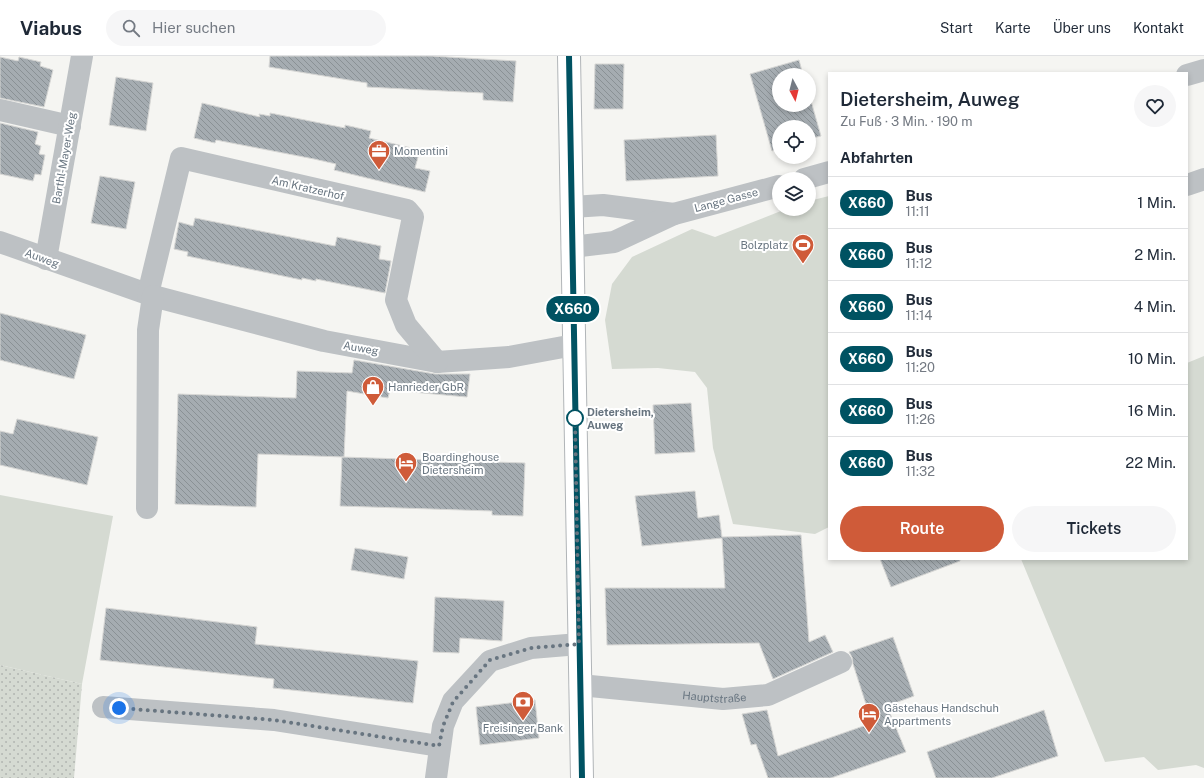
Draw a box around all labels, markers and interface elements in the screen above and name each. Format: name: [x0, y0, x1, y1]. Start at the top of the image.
search box: [106, 10, 386, 46]
text: Viabus: [20, 17, 82, 39]
icon: search: [120, 17, 142, 39]
text: Hier suchen: [152, 19, 235, 36]
text: Start: [940, 20, 973, 36]
text: Karte: [995, 20, 1031, 36]
text: Über uns: [1053, 20, 1111, 36]
text: Kontakt: [1133, 20, 1184, 36]
north arrow: [772, 68, 816, 112]
map controls: [772, 68, 816, 216]
button: heart: [1134, 85, 1176, 127]
text: Dietersheim, Auweg: [840, 88, 1020, 110]
street label: Barthl-Mayer-Weg: [50, 111, 78, 205]
text: Zu Fuß · 3 Min. · 190 m: [840, 114, 972, 129]
button: locate: [772, 120, 816, 164]
office icon: Momentini: [366, 138, 392, 171]
place label: Momentini: [394, 145, 448, 157]
text: Abfahrten: [840, 149, 913, 166]
button: layers: [772, 172, 816, 216]
street label: Am Kratzerhof: [270, 174, 346, 202]
street label: Lange Gasse: [693, 186, 759, 214]
text: Bus: [905, 187, 933, 204]
text: 1 Min.: [1137, 194, 1176, 211]
text: X660: [848, 195, 885, 211]
text: 11:11: [905, 204, 930, 219]
sports icon: Bolzplatz: [790, 232, 816, 265]
place label: Bolzplatz: [740, 239, 788, 251]
text: Bus: [905, 239, 933, 256]
street label: Auweg: [23, 246, 61, 270]
text: 2 Min.: [1134, 246, 1176, 263]
text: X660: [848, 247, 885, 263]
text: 11:12: [905, 256, 932, 271]
text: Bus: [905, 291, 933, 308]
line badge: X660: [545, 296, 601, 322]
text: 4 Min.: [1134, 298, 1176, 315]
text: X660: [848, 299, 885, 315]
text: X660: [554, 301, 592, 317]
text: 11:14: [905, 308, 932, 323]
street label: Auweg: [342, 339, 380, 357]
text: Bus: [905, 343, 933, 360]
text: 10 Min.: [1128, 350, 1176, 367]
text: X660: [848, 351, 885, 367]
text: 11:20: [905, 360, 935, 375]
shop icon: Hanrieder GbR: [360, 374, 386, 407]
place label: Hanrieder GbR: [388, 381, 464, 393]
text: Bus: [905, 395, 933, 412]
text: 16 Min.: [1128, 402, 1176, 419]
text: X660: [848, 403, 885, 419]
place label: Dietersheim, Auweg: [587, 406, 654, 431]
marker: Dietersheim, Auweg: [566, 409, 584, 427]
text: 11:26: [905, 412, 935, 427]
text: Bus: [905, 447, 933, 464]
hotel icon: Boardinghouse Dietersheim: [393, 450, 419, 483]
place label: Boardinghouse Dietersheim: [422, 451, 499, 476]
text: 22 Min.: [1125, 454, 1176, 471]
text: X660: [848, 455, 885, 471]
text: 11:32: [905, 464, 935, 479]
button: Route: [840, 506, 1004, 552]
button: Tickets: [1012, 506, 1176, 552]
bank icon: Freisinger Bank: [510, 689, 536, 722]
street label: Hauptstraße: [682, 689, 747, 705]
your location: [109, 698, 129, 718]
hotel icon: Gästehaus Handschuh Appartments: [856, 701, 882, 734]
place label: Gästehaus Handschuh Appartments: [884, 702, 999, 727]
place label: Freisinger Bank: [483, 722, 563, 734]

